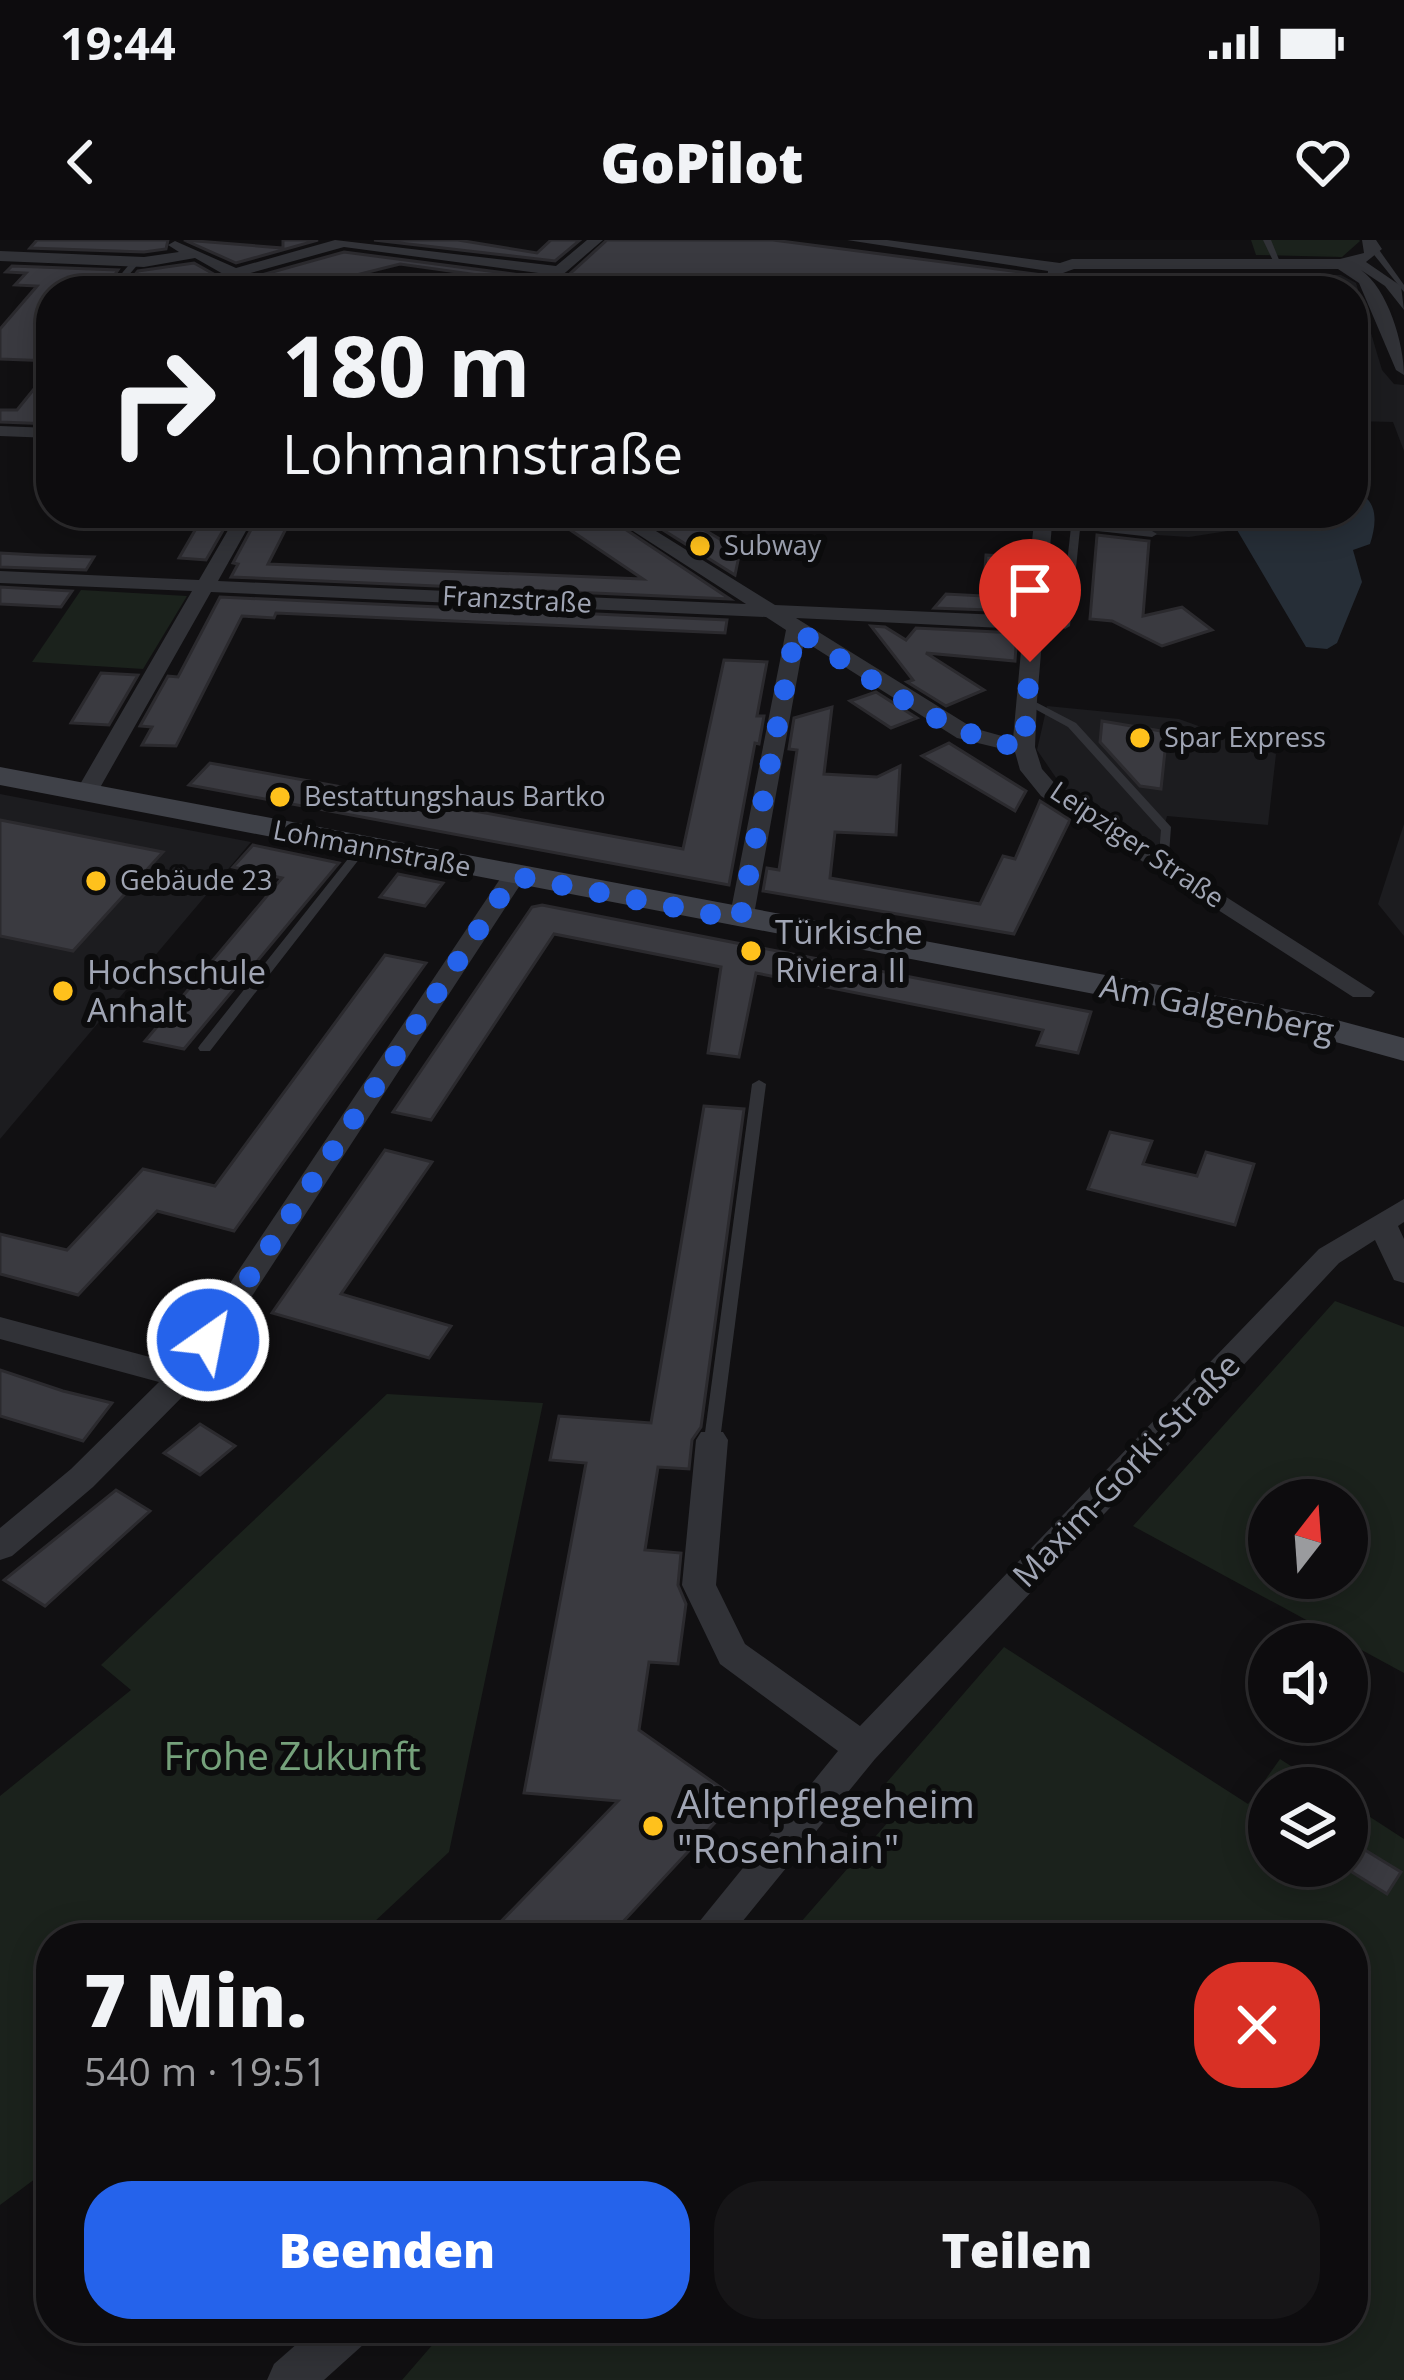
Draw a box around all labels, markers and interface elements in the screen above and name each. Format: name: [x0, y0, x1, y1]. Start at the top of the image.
text: 19:44: [60, 12, 176, 73]
text: GoPilot: [601, 125, 803, 199]
icon: back: [48, 129, 114, 195]
icon: heart: [1290, 129, 1356, 195]
text: 180 m: [282, 307, 530, 422]
icon: right: [84, 324, 240, 480]
text: Lohmannstraße: [282, 416, 683, 490]
place label: Subway: [724, 526, 822, 563]
marker: Subway: [687, 533, 713, 559]
pin: [979, 539, 1081, 662]
icon: arrive: [997, 557, 1063, 623]
street label: Franzstraße: [441, 576, 593, 621]
place label: Spar Express: [1164, 718, 1326, 755]
marker: Spar Express: [1127, 725, 1153, 751]
street label: Leipziger Straße: [1044, 772, 1232, 916]
place label: Bestattungshaus Bartko: [304, 777, 606, 814]
marker: Bestattungshaus Bartko: [267, 784, 293, 810]
street label: Lohmannstraße: [270, 810, 474, 885]
place label: Gebäude 23: [120, 861, 272, 898]
marker: Gebäude 23: [83, 868, 109, 894]
place label: Türkische Riviera II: [775, 909, 923, 992]
marker: Türkische Riviera II: [738, 938, 764, 964]
place label: Hochschule Anhalt: [87, 949, 266, 1032]
street label: Am Galgenberg: [1096, 963, 1338, 1052]
marker: Hochschule Anhalt: [50, 978, 76, 1004]
position arrow: [145, 1277, 271, 1403]
street label: Maxim-Gorki-Straße: [1002, 1343, 1249, 1596]
north arrow: [1248, 1479, 1368, 1599]
map controls: [1248, 1479, 1368, 1887]
button: sound: [1248, 1623, 1368, 1743]
park label: Frohe Zukunft: [163, 1728, 421, 1781]
button: layers: [1248, 1767, 1368, 1887]
place label: Altenpflegeheim "Rosenhain": [677, 1776, 975, 1874]
marker: Altenpflegeheim "Rosenhain": [640, 1813, 666, 1839]
text: 7 Min.: [84, 1950, 307, 2048]
button: close: [1194, 1962, 1320, 2088]
text: 540 m · 19:51: [84, 2044, 327, 2097]
button: Beenden: [84, 2181, 690, 2319]
button: Teilen: [714, 2181, 1320, 2319]

